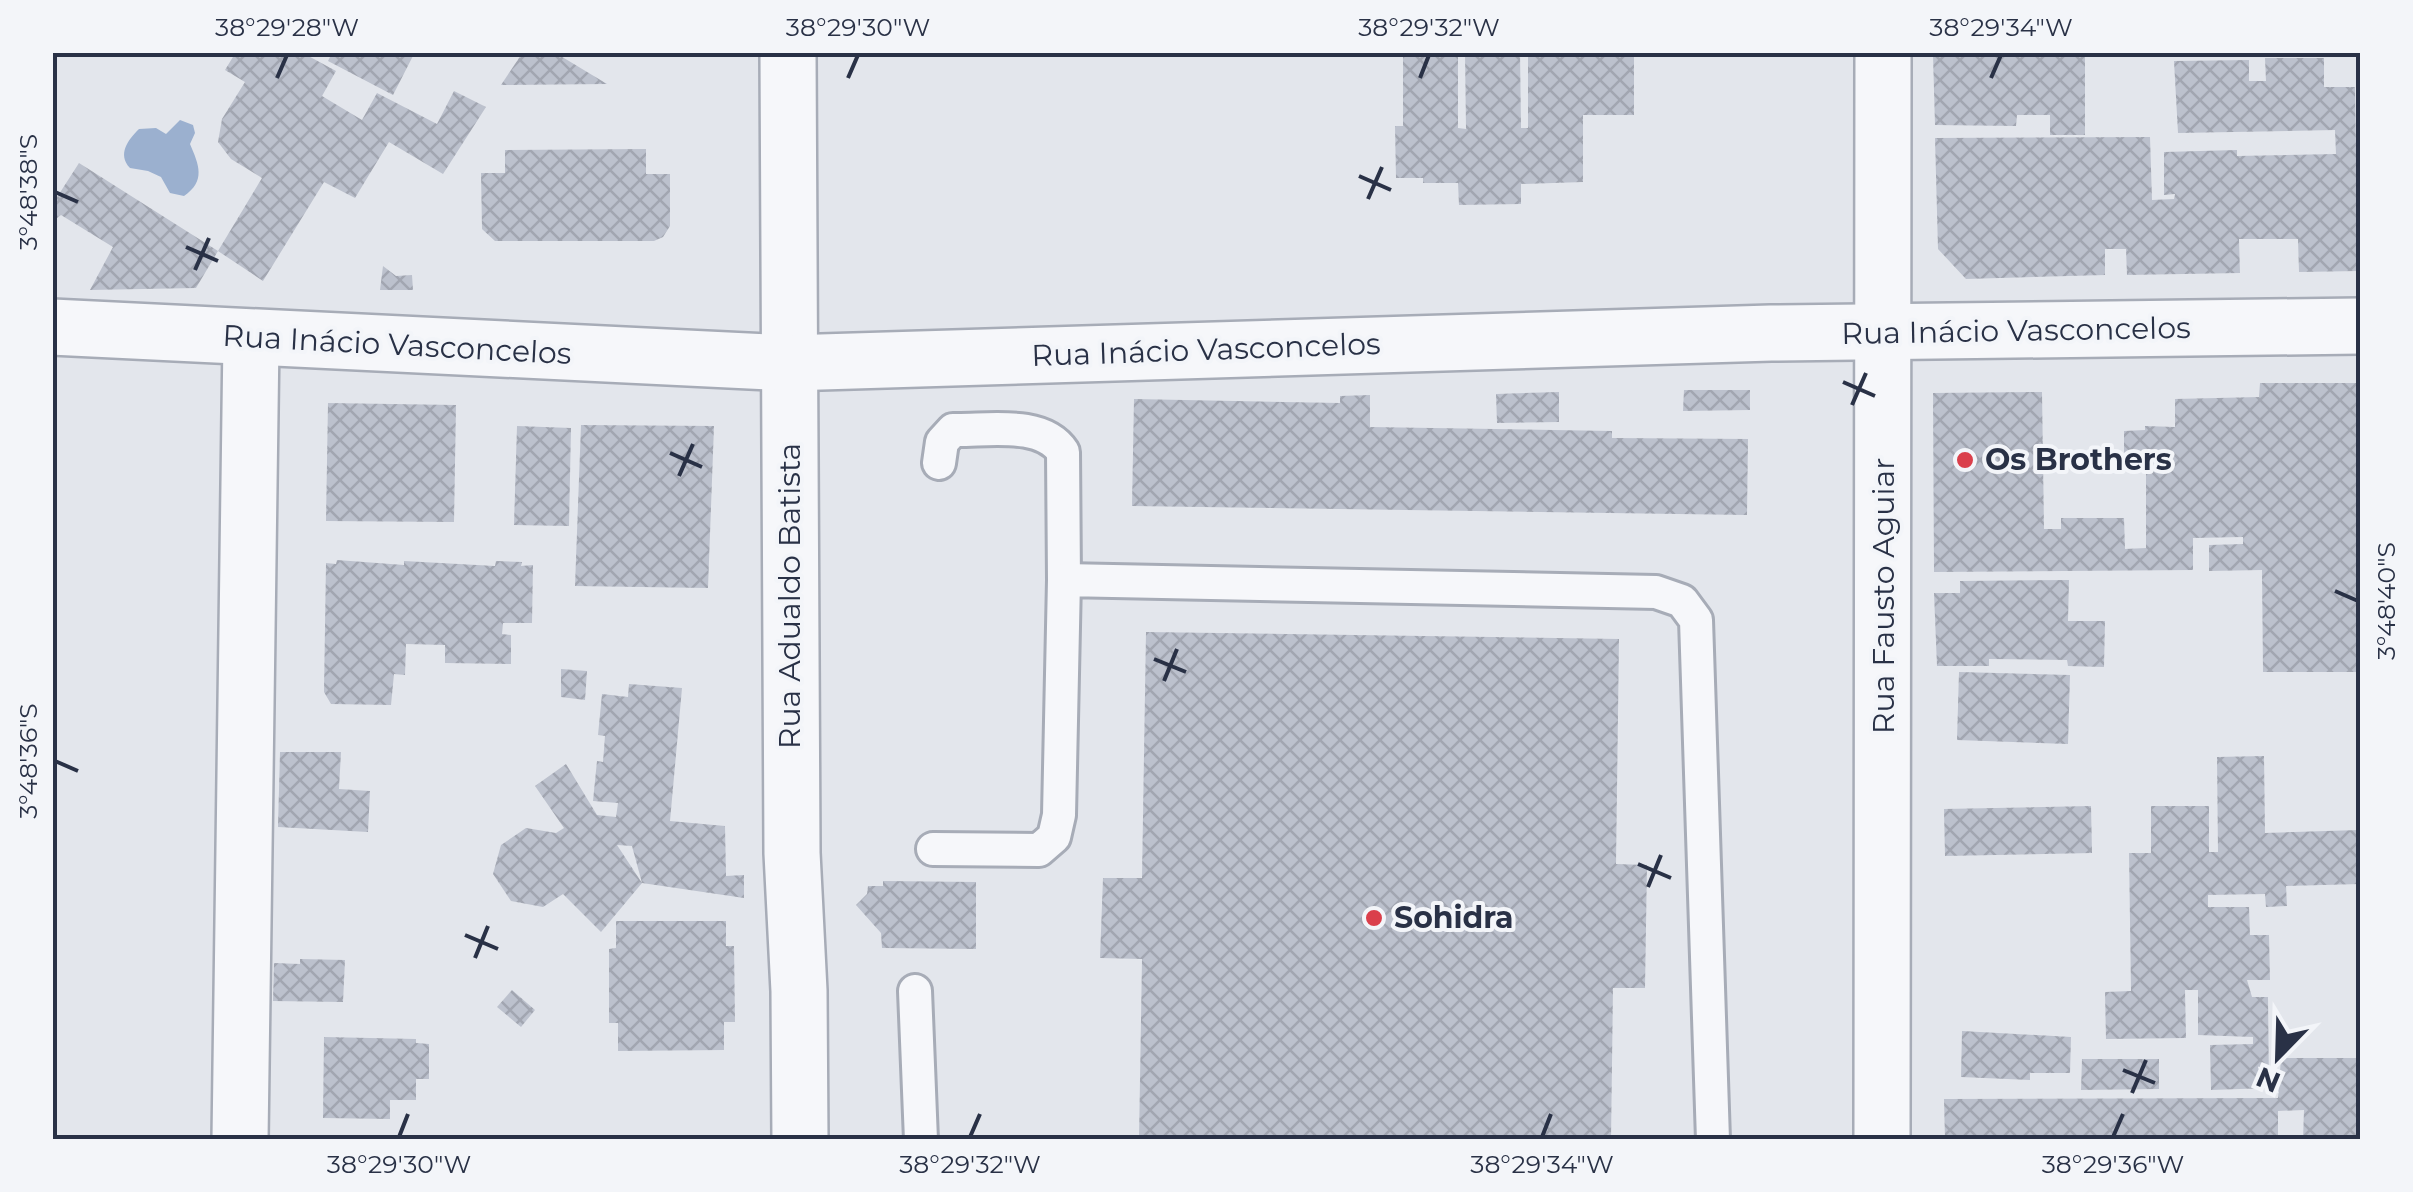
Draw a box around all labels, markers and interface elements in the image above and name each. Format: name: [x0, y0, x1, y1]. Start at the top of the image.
text: 38°29'28"W: [215, 12, 359, 42]
text: 38°29'30"W: [786, 12, 930, 42]
text: 38°29'32"W: [1358, 12, 1500, 42]
text: 38°29'34"W: [1929, 12, 2073, 42]
text: 3°48'38"S: [13, 134, 43, 250]
street label: Rua Inácio Vasconcelos: [1841, 309, 2191, 352]
street label: Rua Inácio Vasconcelos: [222, 317, 572, 372]
street label: Rua Inácio Vasconcelos: [1031, 325, 1381, 374]
place label: Os Brothers: [1985, 441, 2172, 478]
street label: Rua Adualdo Batista: [771, 443, 808, 749]
marker: Os Brothers: [1954, 449, 1976, 471]
street label: Rua Fausto Aguiar: [1865, 458, 1902, 734]
text: 3°48'40"S: [2371, 542, 2401, 660]
text: 3°48'36"S: [13, 703, 43, 819]
place label: Sohidra: [1394, 899, 1514, 936]
marker: Sohidra: [1363, 907, 1385, 929]
north arrow: [2228, 1007, 2328, 1107]
text: N: [2251, 1060, 2285, 1100]
text: 38°29'30"W: [327, 1149, 471, 1179]
text: 38°29'32"W: [899, 1149, 1041, 1179]
text: 38°29'34"W: [1470, 1149, 1614, 1179]
text: 38°29'36"W: [2042, 1149, 2184, 1179]

